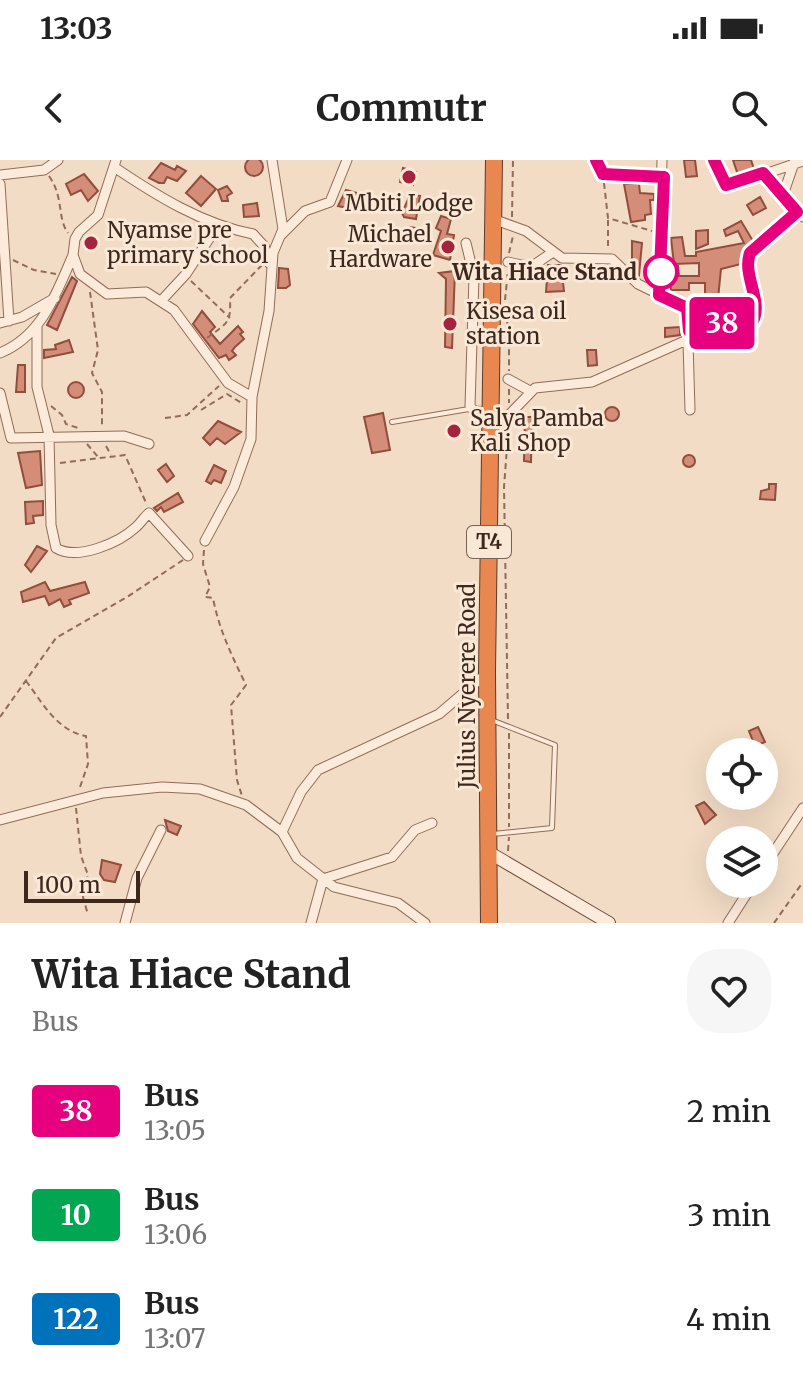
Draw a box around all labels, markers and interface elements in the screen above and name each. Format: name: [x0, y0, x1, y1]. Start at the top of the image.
text: 13:03: [40, 9, 113, 47]
icon: back: [32, 86, 76, 130]
text: Commutr: [316, 86, 487, 131]
icon: search: [727, 86, 771, 130]
marker: Mbiti Lodge: [400, 168, 418, 186]
place label: Mbiti Lodge: [345, 189, 473, 217]
place label: Nyamse pre primary school: [107, 216, 269, 269]
place label: Michael Hardware: [329, 220, 432, 273]
marker: Nyamse pre primary school: [82, 234, 100, 252]
marker: Michael Hardware: [439, 238, 457, 256]
marker: Wita Hiace Stand: [644, 255, 678, 289]
place label: Wita Hiace Stand: [451, 258, 637, 286]
place label: Kisesa oil station: [466, 297, 567, 350]
line badge: 38: [686, 297, 758, 349]
text: 38: [705, 305, 739, 341]
marker: Kisesa oil station: [441, 315, 459, 333]
place label: Salya Pamba Kali Shop: [470, 404, 604, 457]
marker: Salya Pamba Kali Shop: [445, 422, 463, 440]
road number: T4: [467, 526, 511, 558]
street label: Julius Nyerere Road: [453, 583, 481, 790]
map controls: [706, 738, 778, 898]
button: locate: [706, 738, 778, 810]
button: layers: [706, 826, 778, 898]
scale bar: [24, 867, 140, 903]
text: 100 m: [36, 871, 101, 899]
button: heart: [687, 949, 771, 1033]
text: Wita Hiace Stand: [32, 951, 351, 998]
text: Bus: [32, 1005, 78, 1038]
text: Bus: [144, 1076, 200, 1114]
text: 2 min: [687, 1092, 771, 1130]
text: 38: [59, 1093, 93, 1129]
text: 13:05: [144, 1114, 206, 1147]
text: Bus: [144, 1180, 200, 1218]
text: 3 min: [687, 1196, 771, 1234]
text: 10: [61, 1197, 91, 1233]
text: 13:06: [144, 1218, 207, 1251]
text: Bus: [144, 1284, 200, 1322]
text: 4 min: [686, 1300, 771, 1338]
text: 122: [53, 1301, 99, 1337]
text: 13:07: [144, 1322, 206, 1355]

